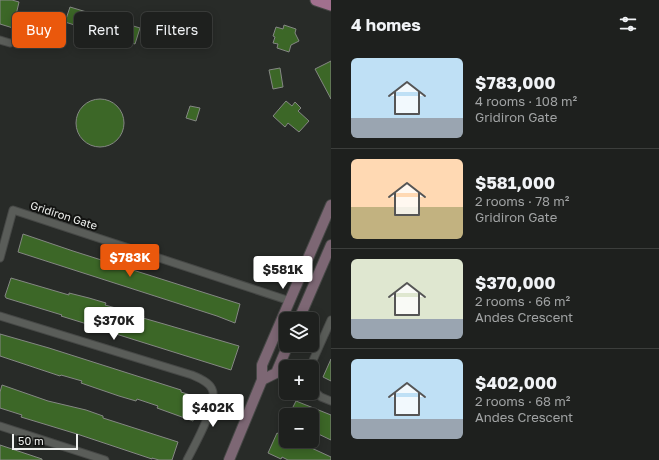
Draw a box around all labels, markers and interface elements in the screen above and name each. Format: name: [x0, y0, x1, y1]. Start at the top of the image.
chip: Buy: [12, 12, 66, 48]
chip: Rent: [74, 12, 133, 48]
chip: Filters: [141, 12, 212, 48]
icon: filters: [617, 13, 639, 35]
text: 4 homes: [351, 14, 421, 35]
text: $783,000: [475, 72, 556, 93]
icon: home: [383, 74, 431, 122]
text: 4 rooms · 108 m²: [475, 93, 577, 109]
text: Gridiron Gate: [475, 109, 557, 125]
text: $581,000: [475, 172, 555, 193]
icon: home: [383, 175, 431, 223]
text: 2 rooms · 78 m²: [475, 193, 569, 209]
street label: Gridiron Gate: [29, 198, 99, 232]
text: Gridiron Gate: [475, 209, 557, 225]
pin: $783K: [102, 244, 158, 278]
text: $783K: [109, 249, 151, 265]
pin: $581K: [255, 256, 311, 290]
text: $581K: [262, 261, 304, 277]
text: $370,000: [475, 272, 556, 293]
icon: home: [383, 275, 431, 323]
text: 2 rooms · 66 m²: [475, 293, 570, 309]
pin: $370K: [86, 307, 142, 341]
text: Andes Crescent: [475, 309, 573, 325]
text: $370K: [93, 312, 135, 328]
map controls: [279, 312, 319, 448]
button: layers: [279, 312, 319, 352]
button: +: [279, 360, 319, 400]
text: $402,000: [475, 372, 557, 393]
icon: home: [383, 375, 431, 423]
text: 2 rooms · 68 m²: [475, 393, 570, 409]
pin: $402K: [185, 394, 241, 428]
text: $402K: [192, 399, 234, 415]
button: −: [279, 408, 319, 448]
text: Andes Crescent: [475, 409, 573, 425]
scale bar: [12, 432, 78, 451]
text: 50 m: [18, 434, 44, 447]

